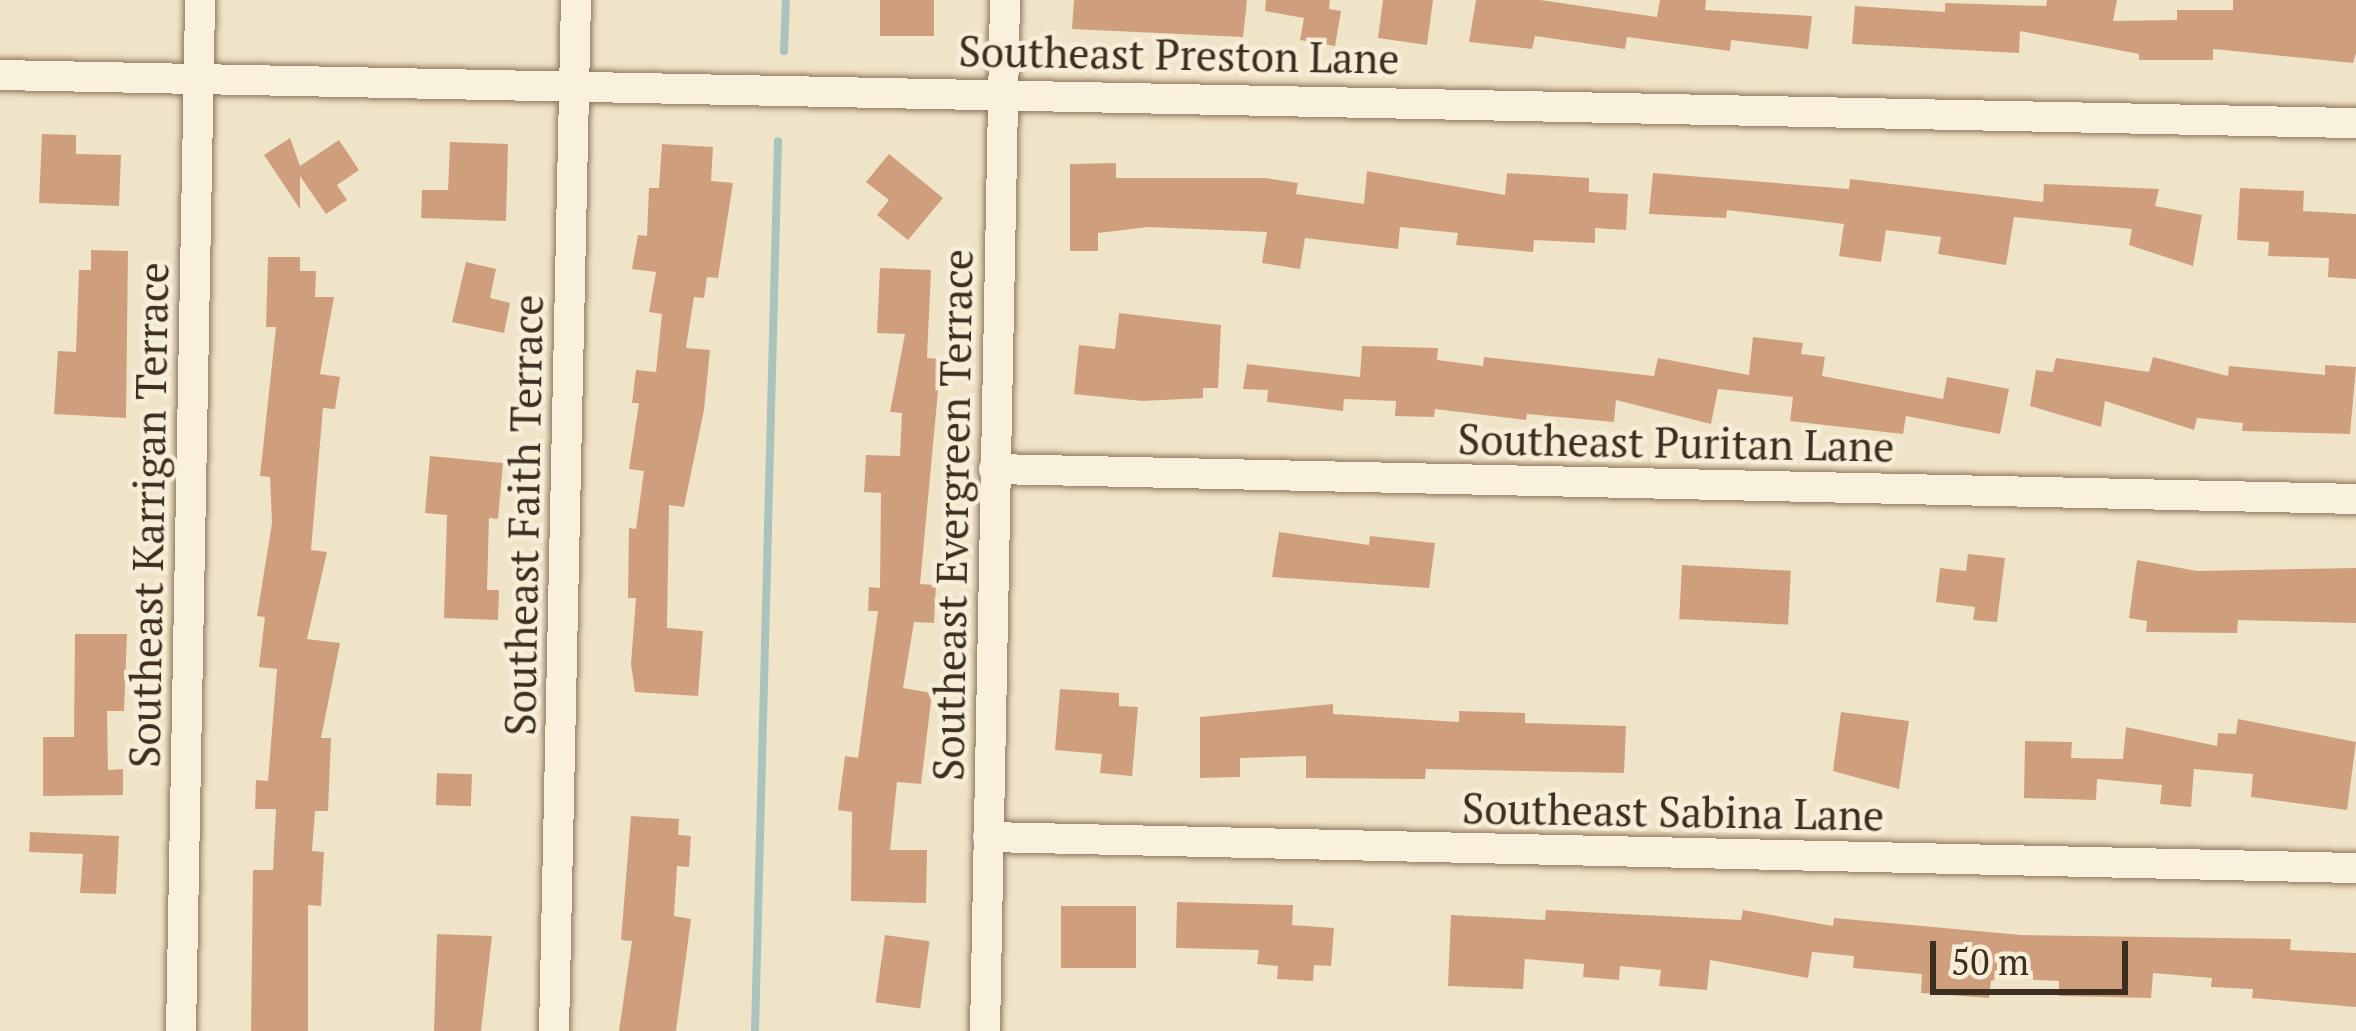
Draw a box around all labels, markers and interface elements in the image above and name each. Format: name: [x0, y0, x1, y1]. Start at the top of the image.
street label: Southeast Preston Lane: [958, 25, 1400, 83]
street label: Southeast Evergreen Terrace: [922, 249, 982, 781]
street label: Southeast Karrigan Terrace: [118, 262, 178, 768]
street label: Southeast Faith Terrace: [494, 294, 552, 736]
street label: Southeast Puritan Lane: [1457, 413, 1895, 471]
street label: Southeast Sabina Lane: [1461, 782, 1885, 840]
scale bar: [1936, 917, 2134, 991]
text: 50 m: [1951, 938, 2029, 985]

